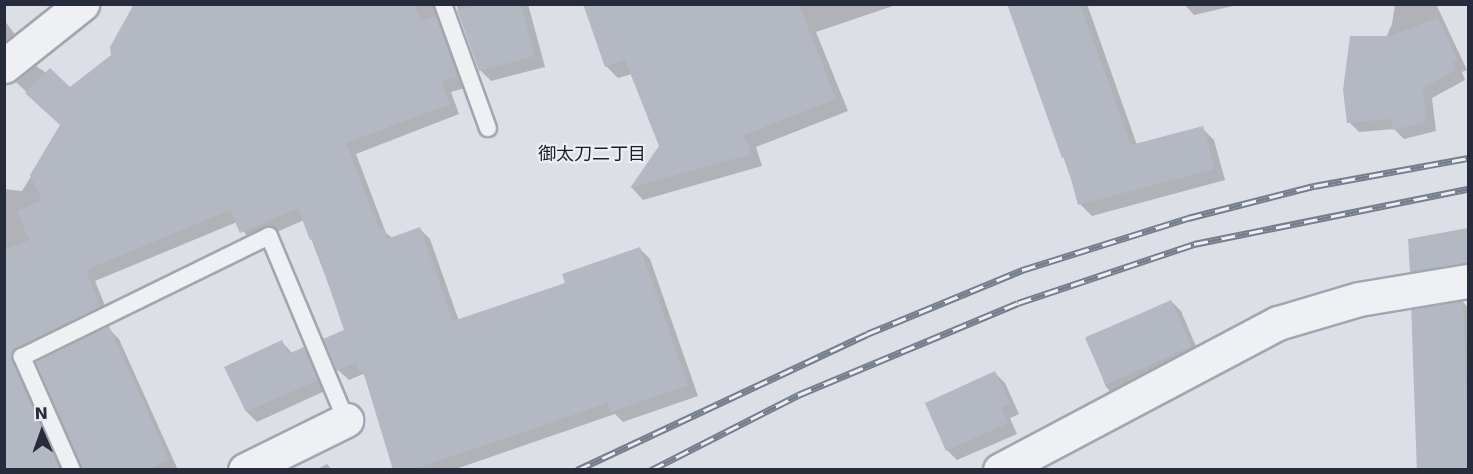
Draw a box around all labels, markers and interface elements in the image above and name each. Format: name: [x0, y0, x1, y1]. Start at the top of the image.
district label: 御太刀二丁目: [538, 143, 646, 165]
north arrow: [12, 402, 72, 462]
text: N: [34, 404, 48, 423]

